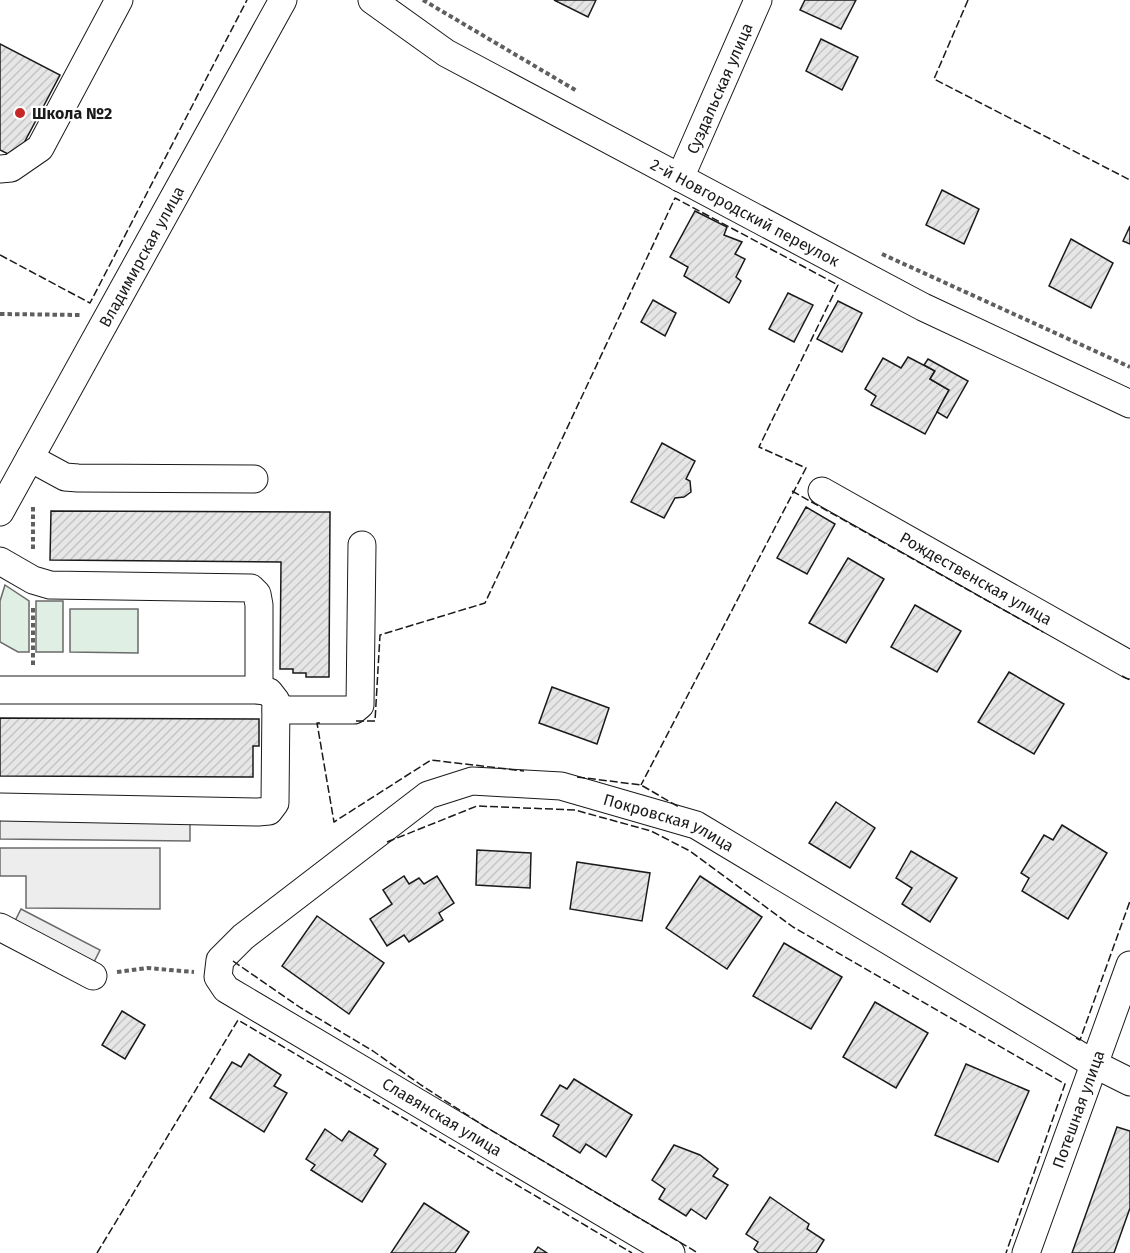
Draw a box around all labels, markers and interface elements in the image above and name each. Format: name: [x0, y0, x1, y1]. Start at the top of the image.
street label: Суздальская улица: [682, 20, 756, 157]
place label: Школа №2: [32, 104, 112, 123]
marker: Школа №2: [13, 106, 27, 120]
street label: 2-й Новгородский переулок: [647, 154, 844, 271]
street label: Владимирская улица: [95, 183, 188, 330]
street label: Рождественская улица: [897, 528, 1055, 628]
street label: Покровская улица: [601, 789, 738, 855]
street label: Потешная улица: [1048, 1048, 1108, 1171]
street label: Славянская улица: [379, 1074, 505, 1160]

